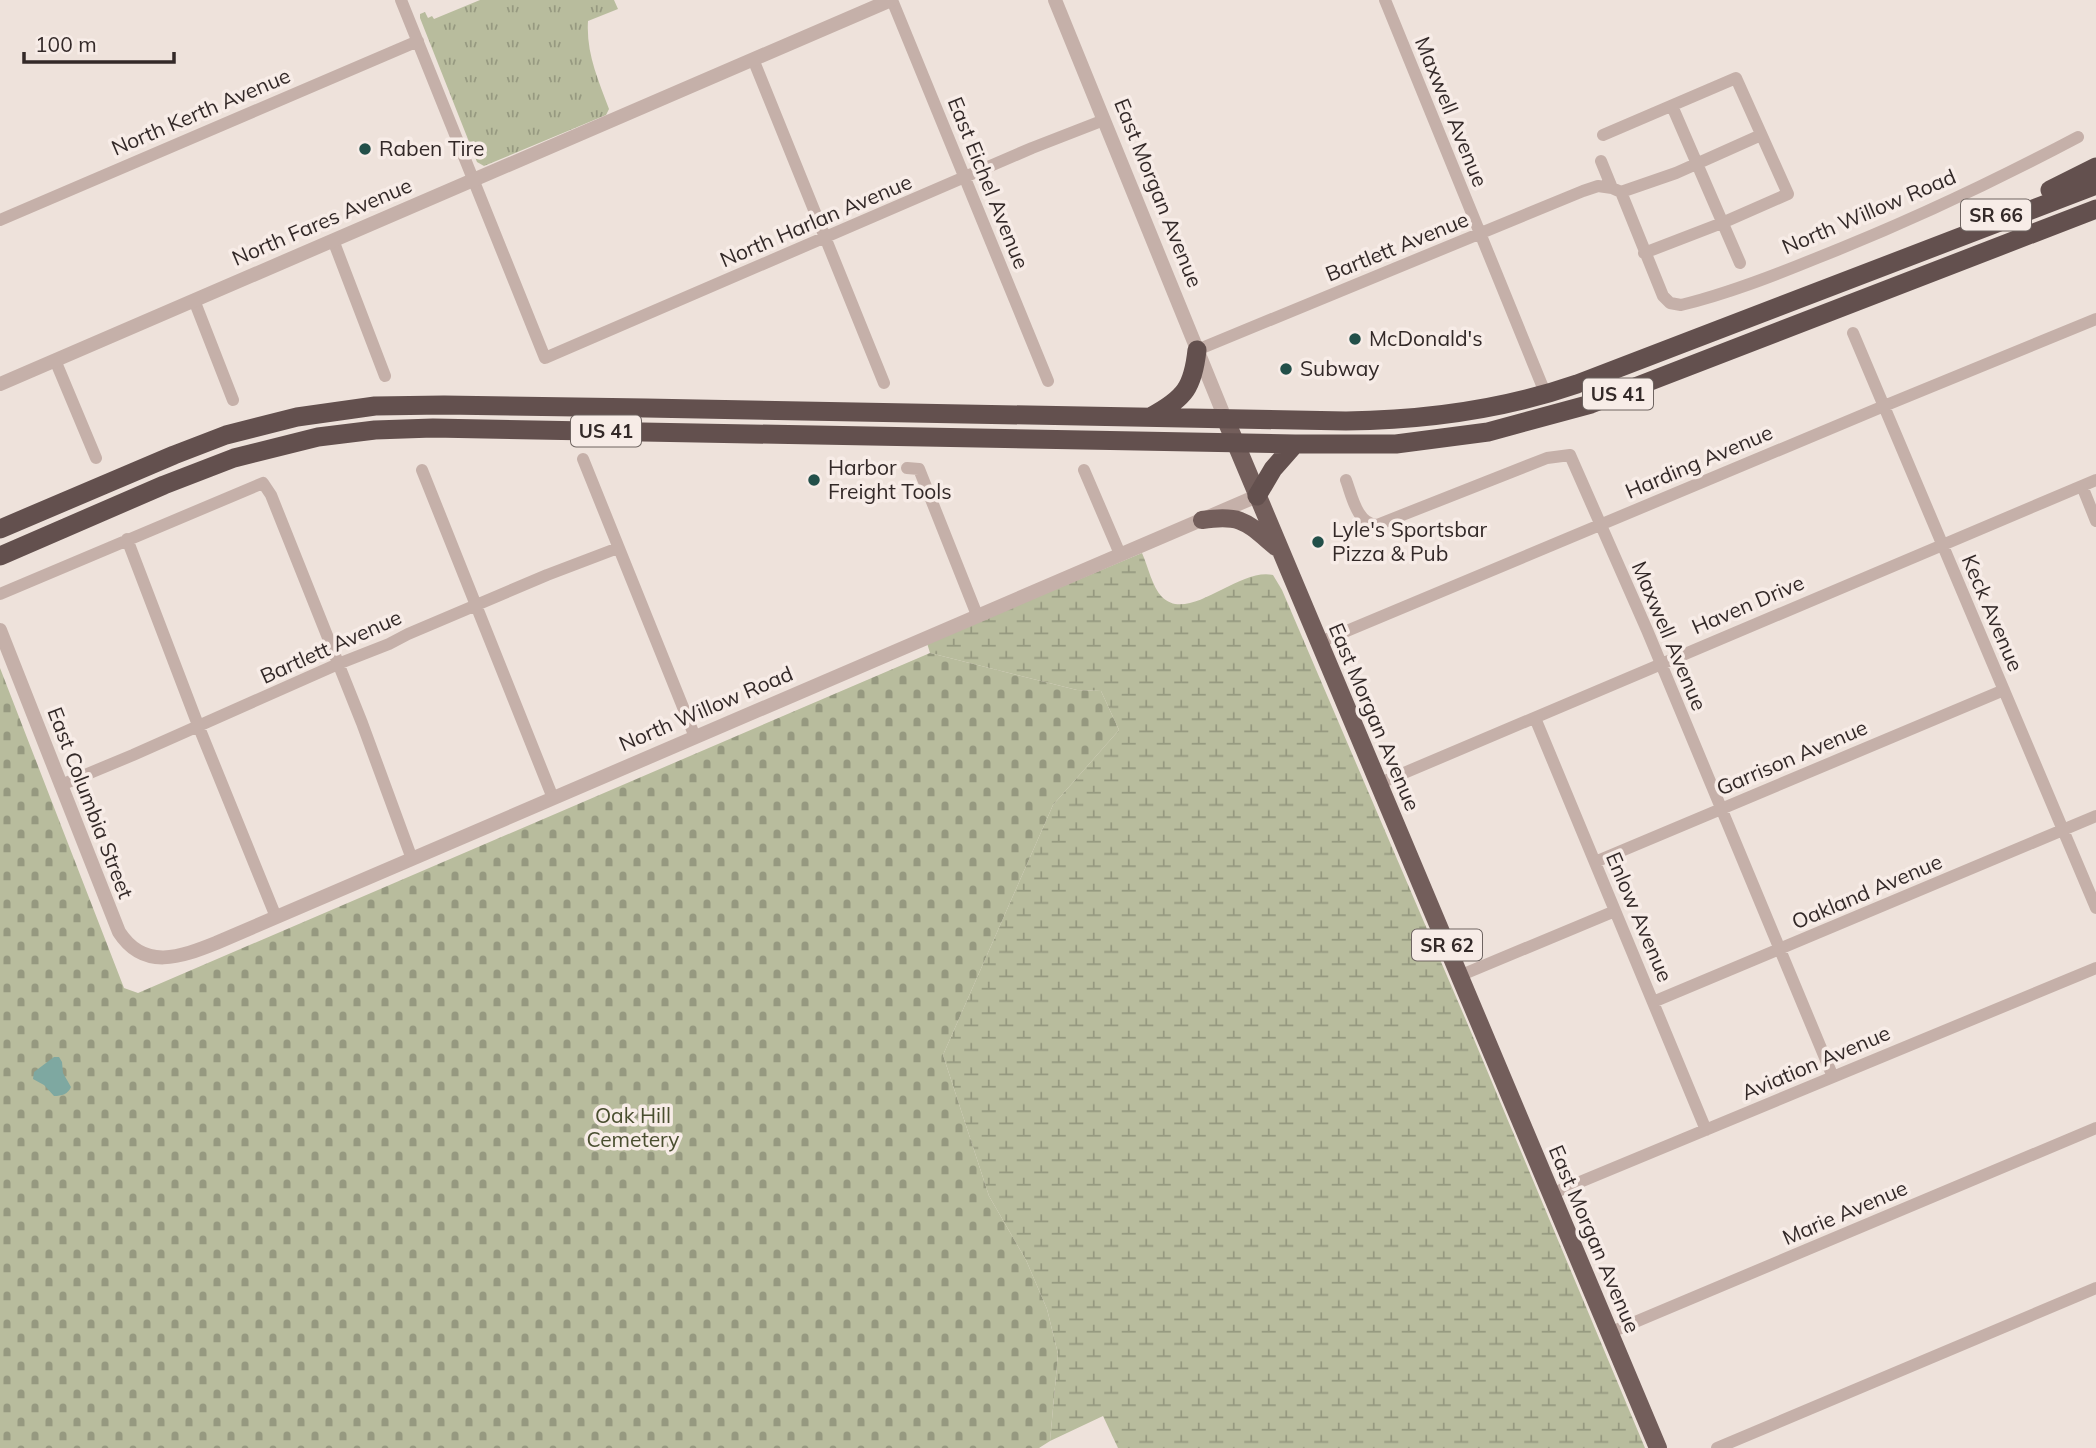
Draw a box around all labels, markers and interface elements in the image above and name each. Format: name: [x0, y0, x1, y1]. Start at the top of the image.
scale bar: [24, 21, 175, 65]
text: 100 m: [35, 31, 97, 57]
street label: Maxwell Avenue: [1410, 33, 1494, 191]
street label: North Kerth Avenue: [107, 62, 294, 161]
street label: East Eichel Avenue: [943, 93, 1035, 272]
street label: East Morgan Avenue: [1109, 94, 1209, 291]
place label: Raben Tire: [379, 135, 485, 161]
marker: Raben Tire: [357, 141, 373, 157]
street label: North Willow Road: [1778, 163, 1959, 259]
street label: North Harlan Avenue: [716, 168, 915, 272]
street label: North Fares Avenue: [228, 171, 415, 271]
road number: SR 66: [1961, 200, 2031, 230]
street label: Bartlett Avenue: [1321, 206, 1472, 287]
place label: McDonald's: [1369, 325, 1483, 351]
marker: McDonald's: [1347, 331, 1363, 347]
place label: Subway: [1300, 355, 1379, 381]
marker: Subway: [1278, 361, 1294, 377]
road number: US 41: [1583, 378, 1653, 410]
road number: US 41: [571, 416, 641, 446]
street label: Harding Avenue: [1621, 418, 1776, 504]
place label: Harbor Freight Tools: [828, 454, 952, 504]
marker: Harbor Freight Tools: [806, 472, 822, 488]
place label: Lyle's Sportsbar Pizza & Pub: [1332, 516, 1487, 566]
marker: Lyle's Sportsbar Pizza & Pub: [1310, 534, 1326, 550]
street label: Keck Avenue: [1957, 550, 2029, 675]
street label: Maxwell Avenue: [1627, 557, 1713, 714]
street label: Haven Drive: [1688, 569, 1808, 639]
street label: Bartlett Avenue: [256, 603, 405, 689]
street label: East Morgan Avenue: [1324, 619, 1426, 814]
street label: North Willow Road: [615, 660, 796, 756]
street label: East Columbia Street: [42, 703, 139, 902]
street label: Garrison Avenue: [1712, 714, 1871, 801]
street label: Enlow Avenue: [1601, 848, 1679, 985]
street label: Oakland Avenue: [1788, 848, 1946, 934]
road number: SR 62: [1412, 930, 1482, 960]
street label: Aviation Avenue: [1737, 1019, 1894, 1105]
park label: Oak Hill Cemetery: [587, 1102, 679, 1152]
street label: East Morgan Avenue: [1544, 1141, 1646, 1336]
street label: Marie Avenue: [1778, 1174, 1911, 1250]

